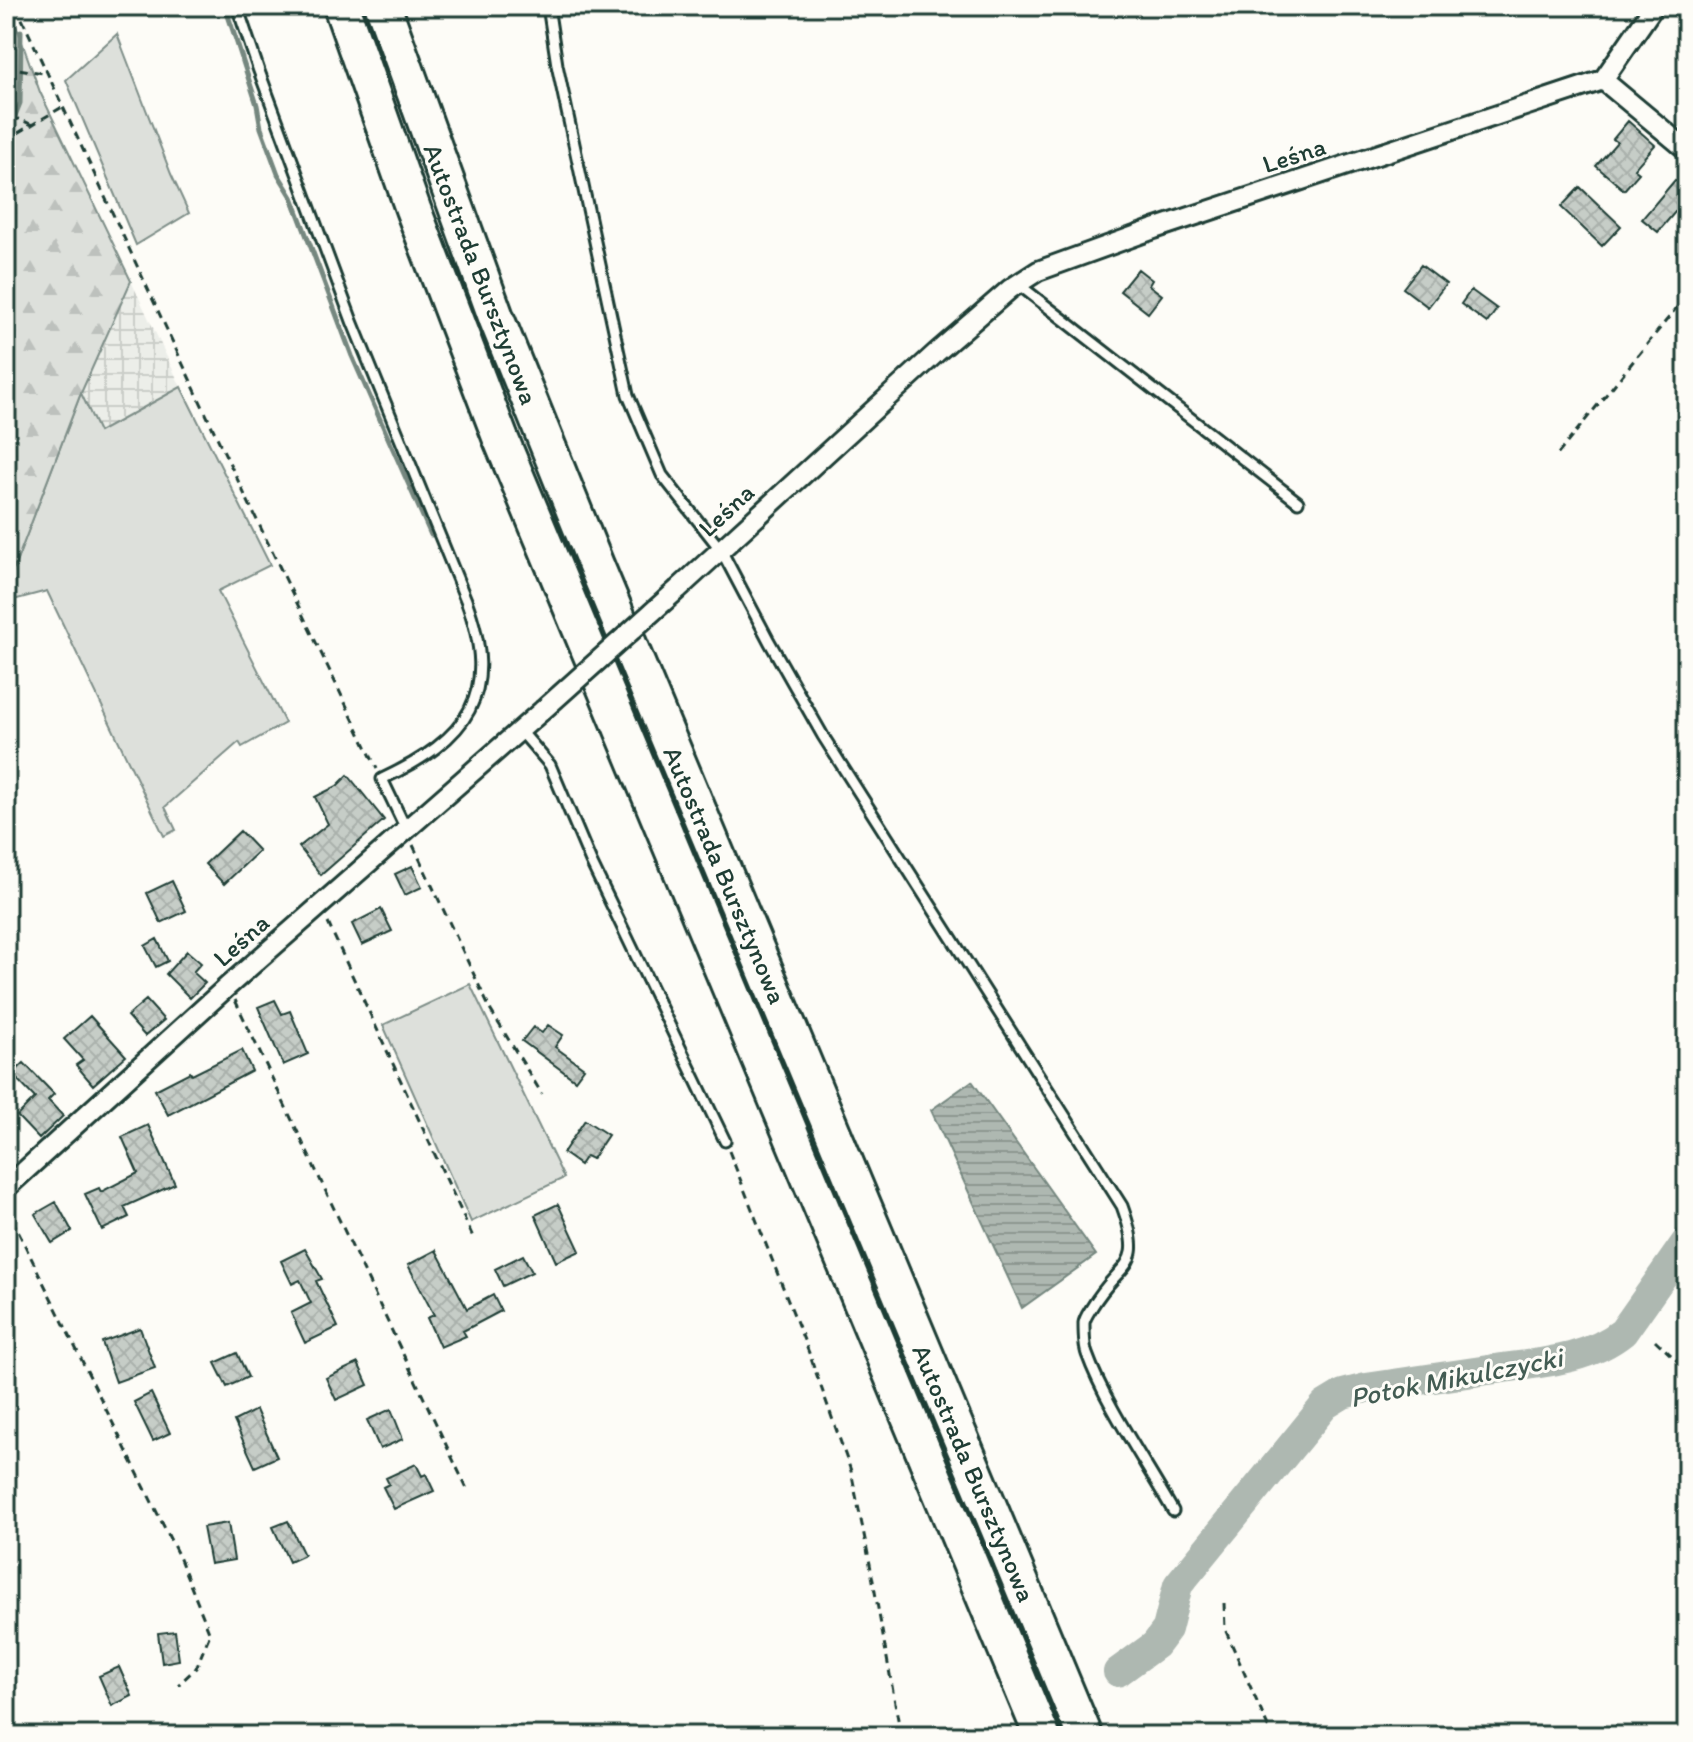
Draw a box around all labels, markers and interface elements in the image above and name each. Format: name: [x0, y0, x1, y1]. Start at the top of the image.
street label: Leśna: [1258, 130, 1330, 180]
street label: Autostrada Bursztynowa: [417, 139, 546, 409]
street label: Leśna: [691, 476, 761, 544]
street label: Autostrada Bursztynowa: [656, 741, 794, 1009]
street label: Leśna: [206, 906, 276, 974]
street label: Autostrada Bursztynowa: [905, 1339, 1043, 1607]
water label: Potok Mikulczycki: [1347, 1339, 1568, 1414]

